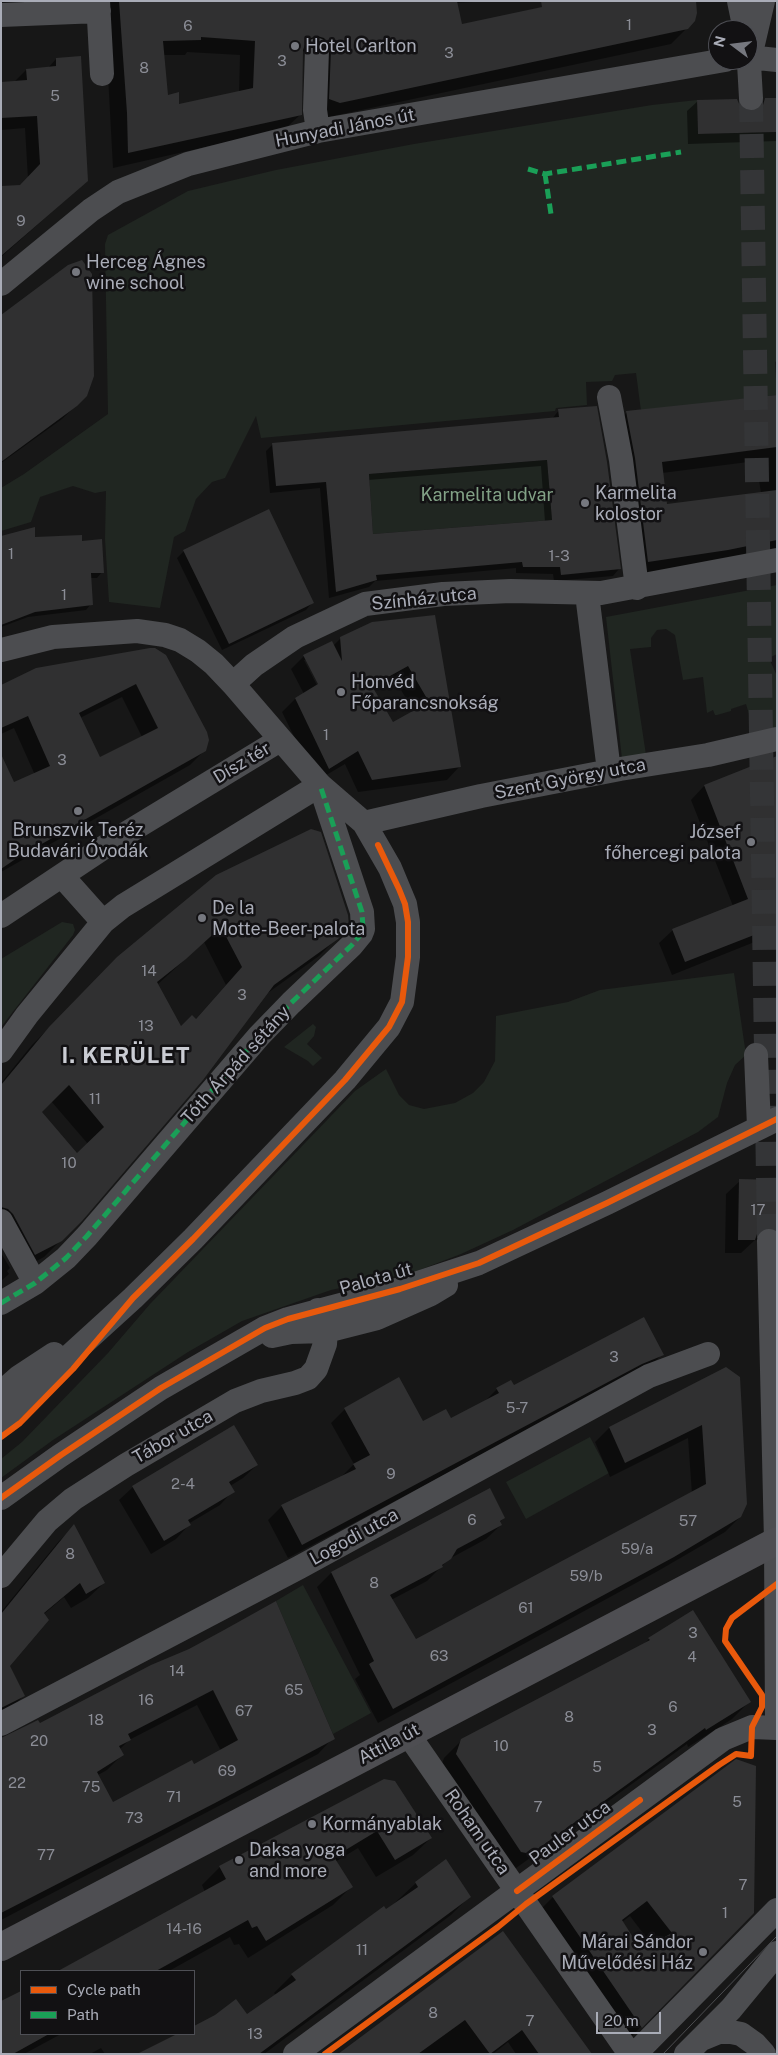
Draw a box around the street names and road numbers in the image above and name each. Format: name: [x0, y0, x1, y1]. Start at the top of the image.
street label: Hunyadi János út: [273, 104, 417, 152]
street label: Színház utca: [370, 583, 478, 615]
street label: Dísz tér: [209, 738, 275, 788]
street label: Szent György utca: [493, 754, 647, 804]
street label: Tóth Árpád sétány: [177, 1001, 295, 1129]
street label: Palota út: [337, 1258, 415, 1300]
street label: Tábor utca: [129, 1405, 217, 1469]
street label: Logodi utca: [306, 1504, 402, 1570]
street label: Attila út: [355, 1719, 423, 1769]
street label: Roham utca: [440, 1785, 514, 1879]
street label: Pauler utca: [525, 1796, 615, 1870]

